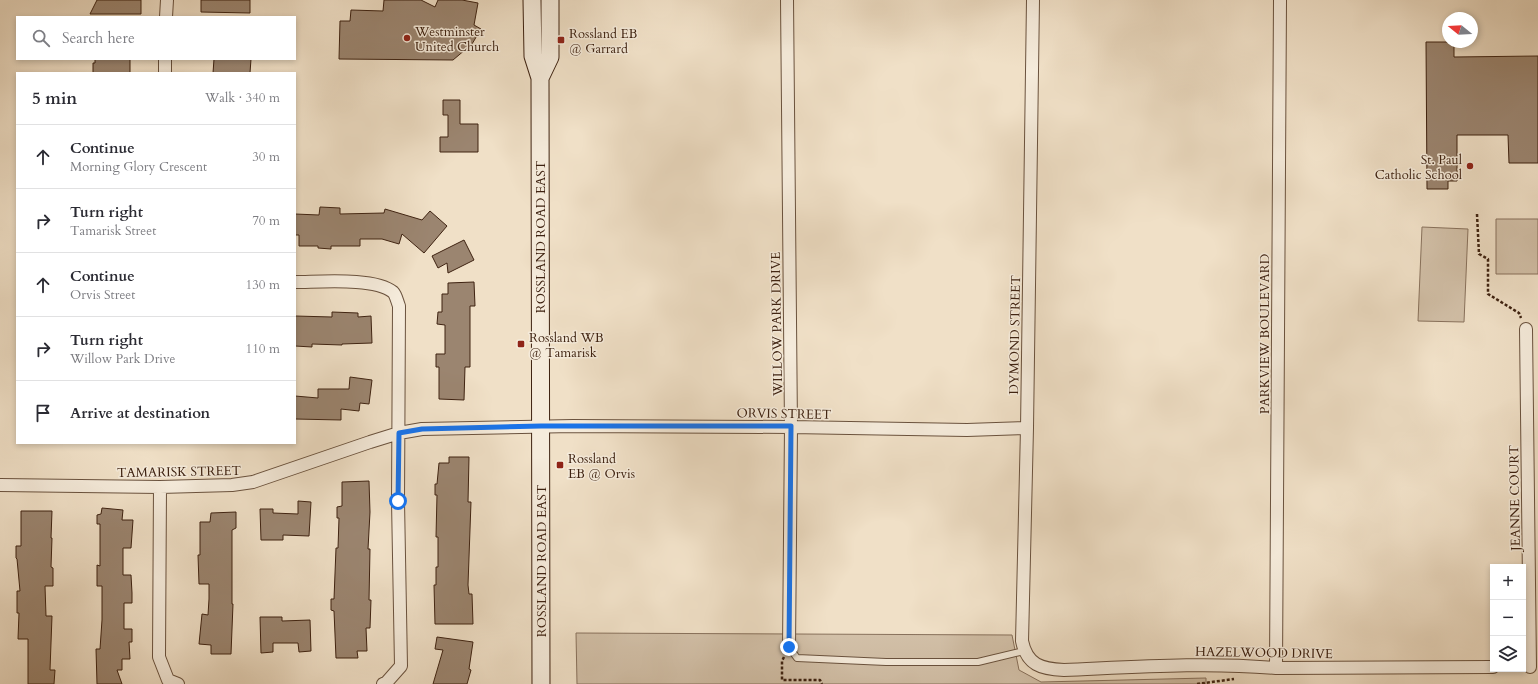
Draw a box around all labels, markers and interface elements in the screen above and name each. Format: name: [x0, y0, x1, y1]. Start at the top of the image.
north arrow: [1442, 12, 1478, 48]
search box: [16, 16, 296, 60]
place label: Westminster United Church: [414, 23, 499, 56]
place label: Rossland EB @ Garrard: [569, 25, 637, 58]
icon: search: [30, 27, 52, 49]
text: Search here: [62, 28, 135, 48]
marker: Westminster United Church: [402, 33, 412, 43]
marker: Rossland EB @ Garrard: [556, 35, 566, 45]
text: 5 min: [32, 87, 77, 110]
text: Walk · 340 m: [205, 89, 280, 107]
text: Continue: [70, 138, 135, 158]
icon: ahead: [32, 146, 54, 168]
text: 30 m: [252, 148, 280, 166]
place label: St. Paul Catholic School: [1375, 151, 1463, 184]
text: Morning Glory Crescent: [70, 158, 207, 176]
street label: ROSSLAND ROAD EAST: [532, 160, 550, 313]
marker: St. Paul Catholic School: [1465, 161, 1475, 171]
text: Turn right: [70, 202, 143, 222]
icon: right: [32, 210, 54, 232]
text: 70 m: [252, 212, 280, 230]
text: Tamarisk Street: [70, 222, 156, 240]
street label: WILLOW PARK DRIVE: [767, 252, 787, 397]
street label: PARKVIEW BOULEVARD: [1256, 254, 1274, 414]
text: Continue: [70, 266, 135, 286]
icon: ahead: [32, 274, 54, 296]
street label: DYMOND STREET: [1005, 275, 1025, 395]
text: 130 m: [246, 276, 280, 294]
text: Orvis Street: [70, 286, 135, 304]
place label: Rossland WB @ Tamarisk: [529, 329, 604, 362]
text: Turn right: [70, 330, 143, 350]
icon: right: [32, 338, 54, 360]
marker: Rossland WB @ Tamarisk: [516, 339, 526, 349]
text: 110 m: [246, 340, 280, 358]
text: Willow Park Drive: [70, 350, 176, 368]
icon: arrive: [32, 402, 54, 424]
text: Arrive at destination: [70, 403, 210, 423]
street label: ORVIS STREET: [736, 404, 832, 424]
street label: JEANNE COURT: [1505, 445, 1525, 553]
place label: Rossland EB @ Orvis: [568, 450, 635, 483]
marker: Rossland EB @ Orvis: [555, 460, 565, 470]
street label: TAMARISK STREET: [117, 462, 242, 482]
street label: ROSSLAND ROAD EAST: [533, 484, 551, 637]
route start: [389, 492, 407, 510]
map controls: [1490, 564, 1526, 672]
button: +: [1490, 564, 1526, 600]
button: −: [1490, 600, 1526, 636]
button: layers: [1490, 636, 1526, 672]
route end: [780, 638, 798, 656]
street label: HAZELWOOD DRIVE: [1195, 643, 1333, 663]

